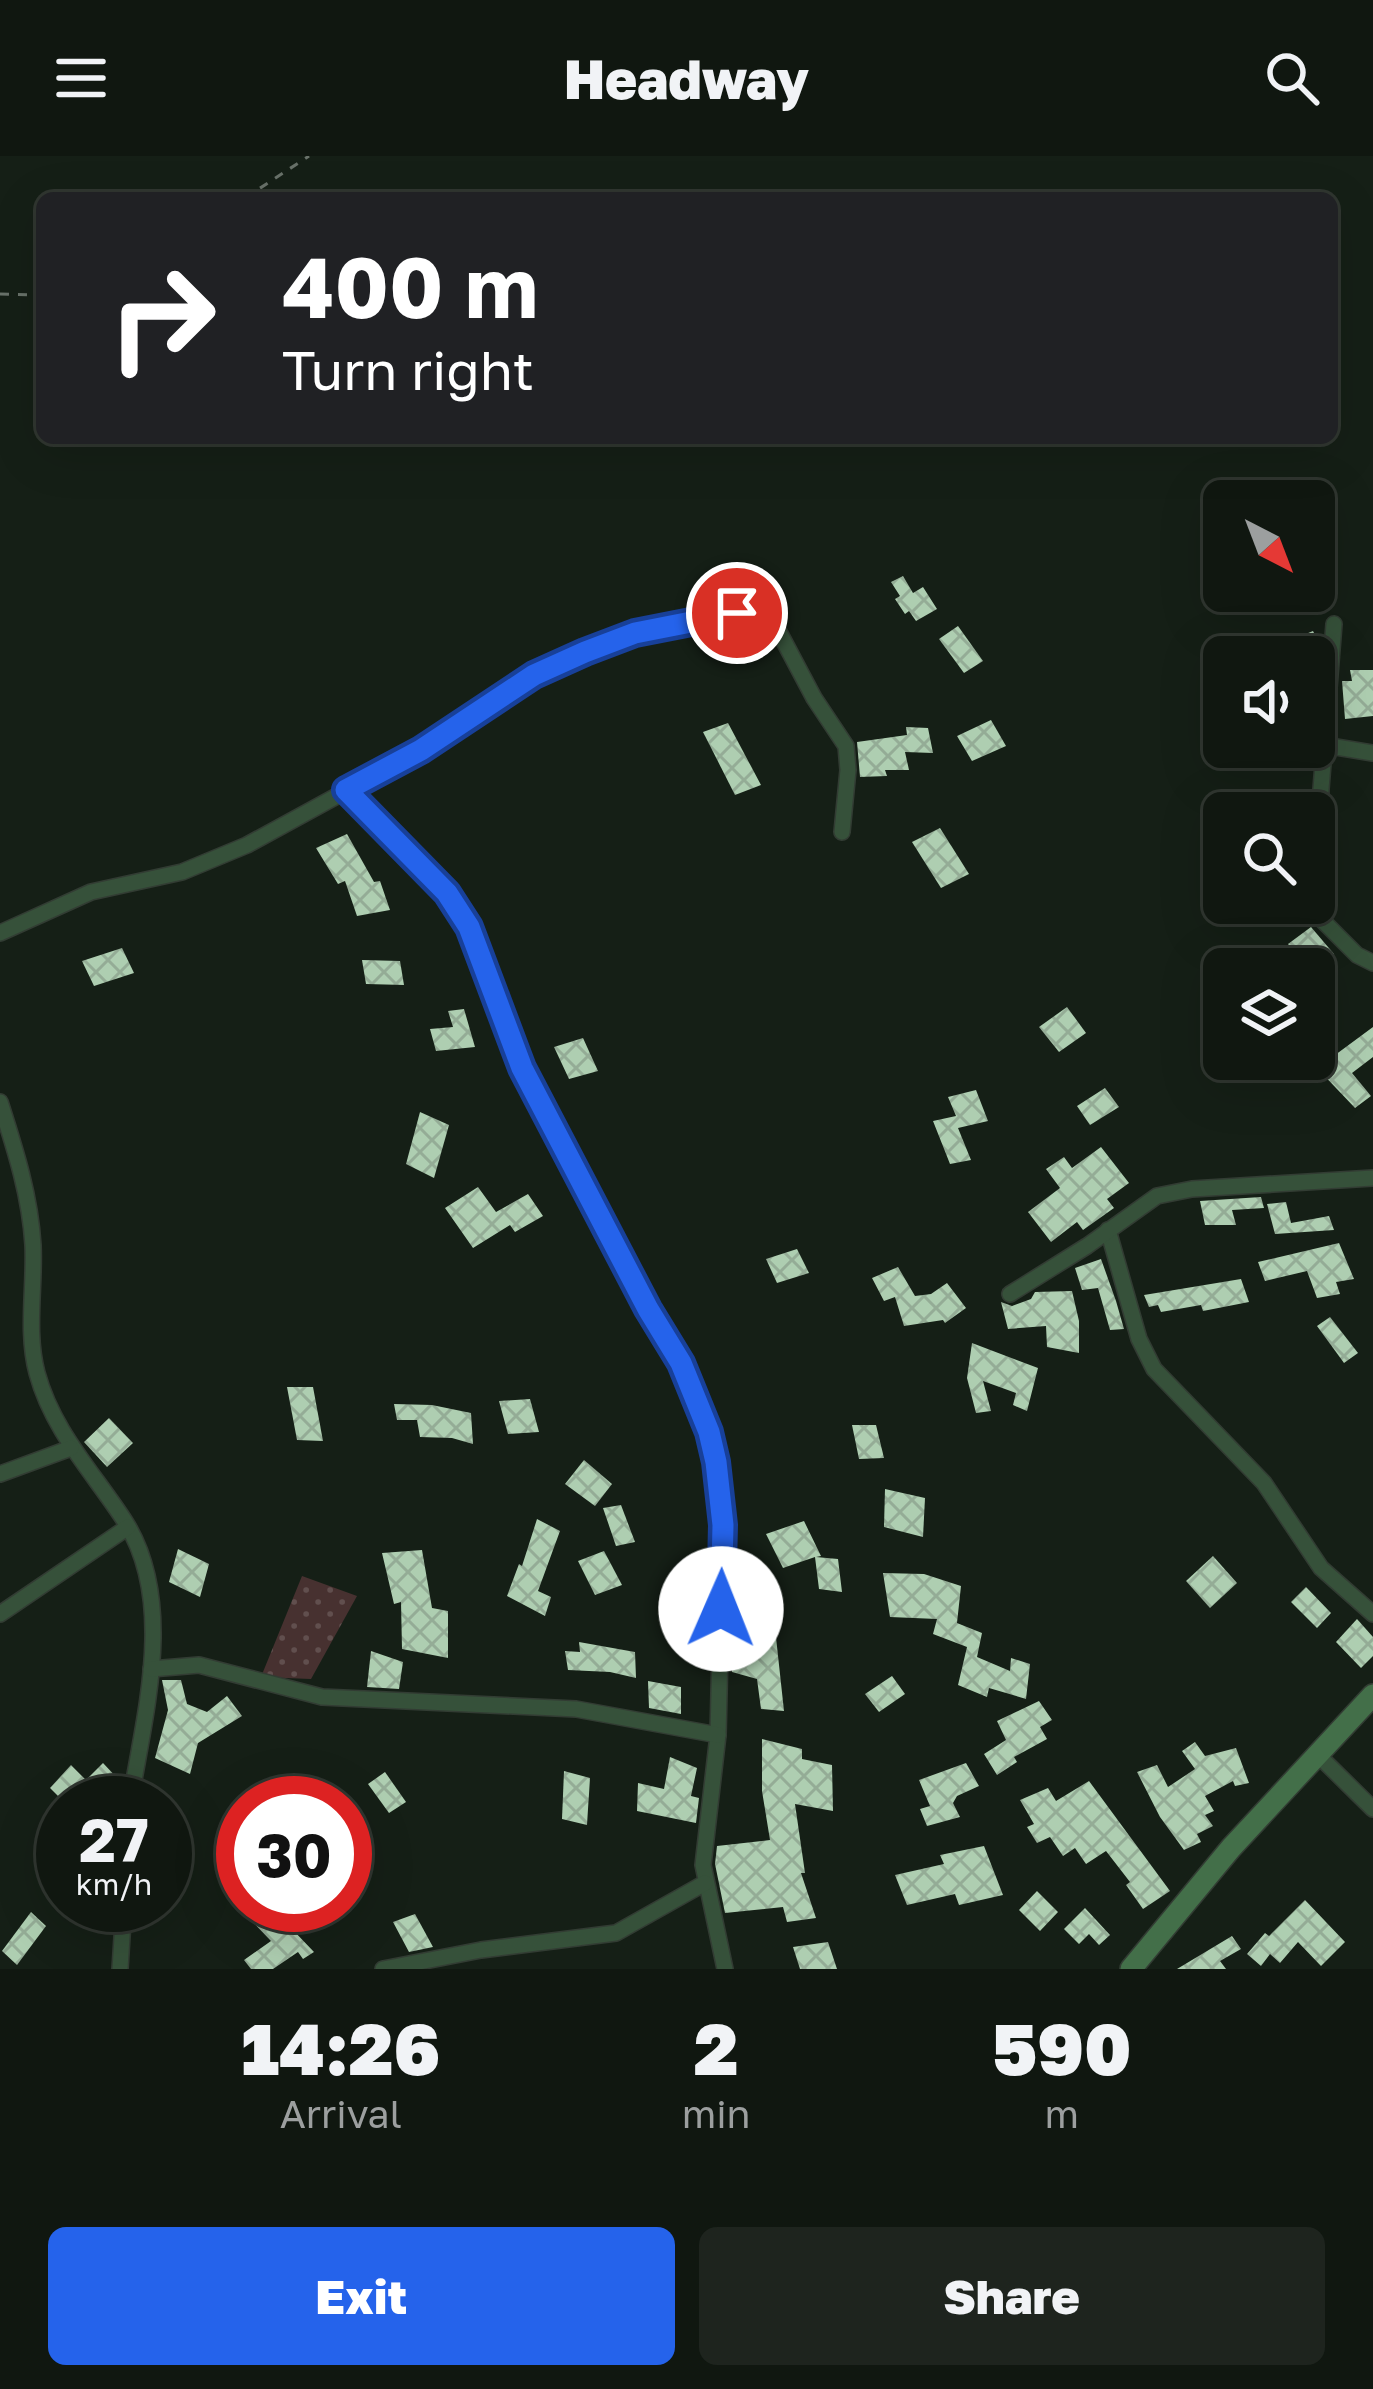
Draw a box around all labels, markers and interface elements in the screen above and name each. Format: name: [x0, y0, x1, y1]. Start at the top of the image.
icon: menu: [48, 45, 114, 111]
icon: search: [1259, 45, 1325, 111]
text: Headway: [564, 46, 809, 111]
text: 400 m: [282, 236, 538, 336]
icon: right: [84, 240, 240, 396]
text: Turn right: [282, 337, 534, 402]
north arrow: [1203, 480, 1335, 612]
map controls: [1203, 480, 1335, 1080]
pin: [686, 562, 788, 664]
icon: arrive: [704, 580, 770, 646]
button: sound: [1203, 636, 1335, 768]
button: search: [1203, 792, 1335, 924]
button: layers: [1203, 948, 1335, 1080]
position arrow: [658, 1546, 784, 1672]
speed limit sign: 30: [216, 1776, 372, 1932]
text: 27: [79, 1803, 149, 1875]
text: km/h: [76, 1866, 152, 1902]
text: 14:26: [241, 2004, 440, 2091]
text: 2: [694, 2004, 738, 2091]
text: 590: [992, 2004, 1132, 2091]
text: Arrival: [280, 2090, 402, 2137]
text: min: [682, 2090, 751, 2137]
text: m: [1045, 2090, 1079, 2137]
button: Exit: [48, 2227, 675, 2365]
button: Share: [699, 2227, 1325, 2365]

